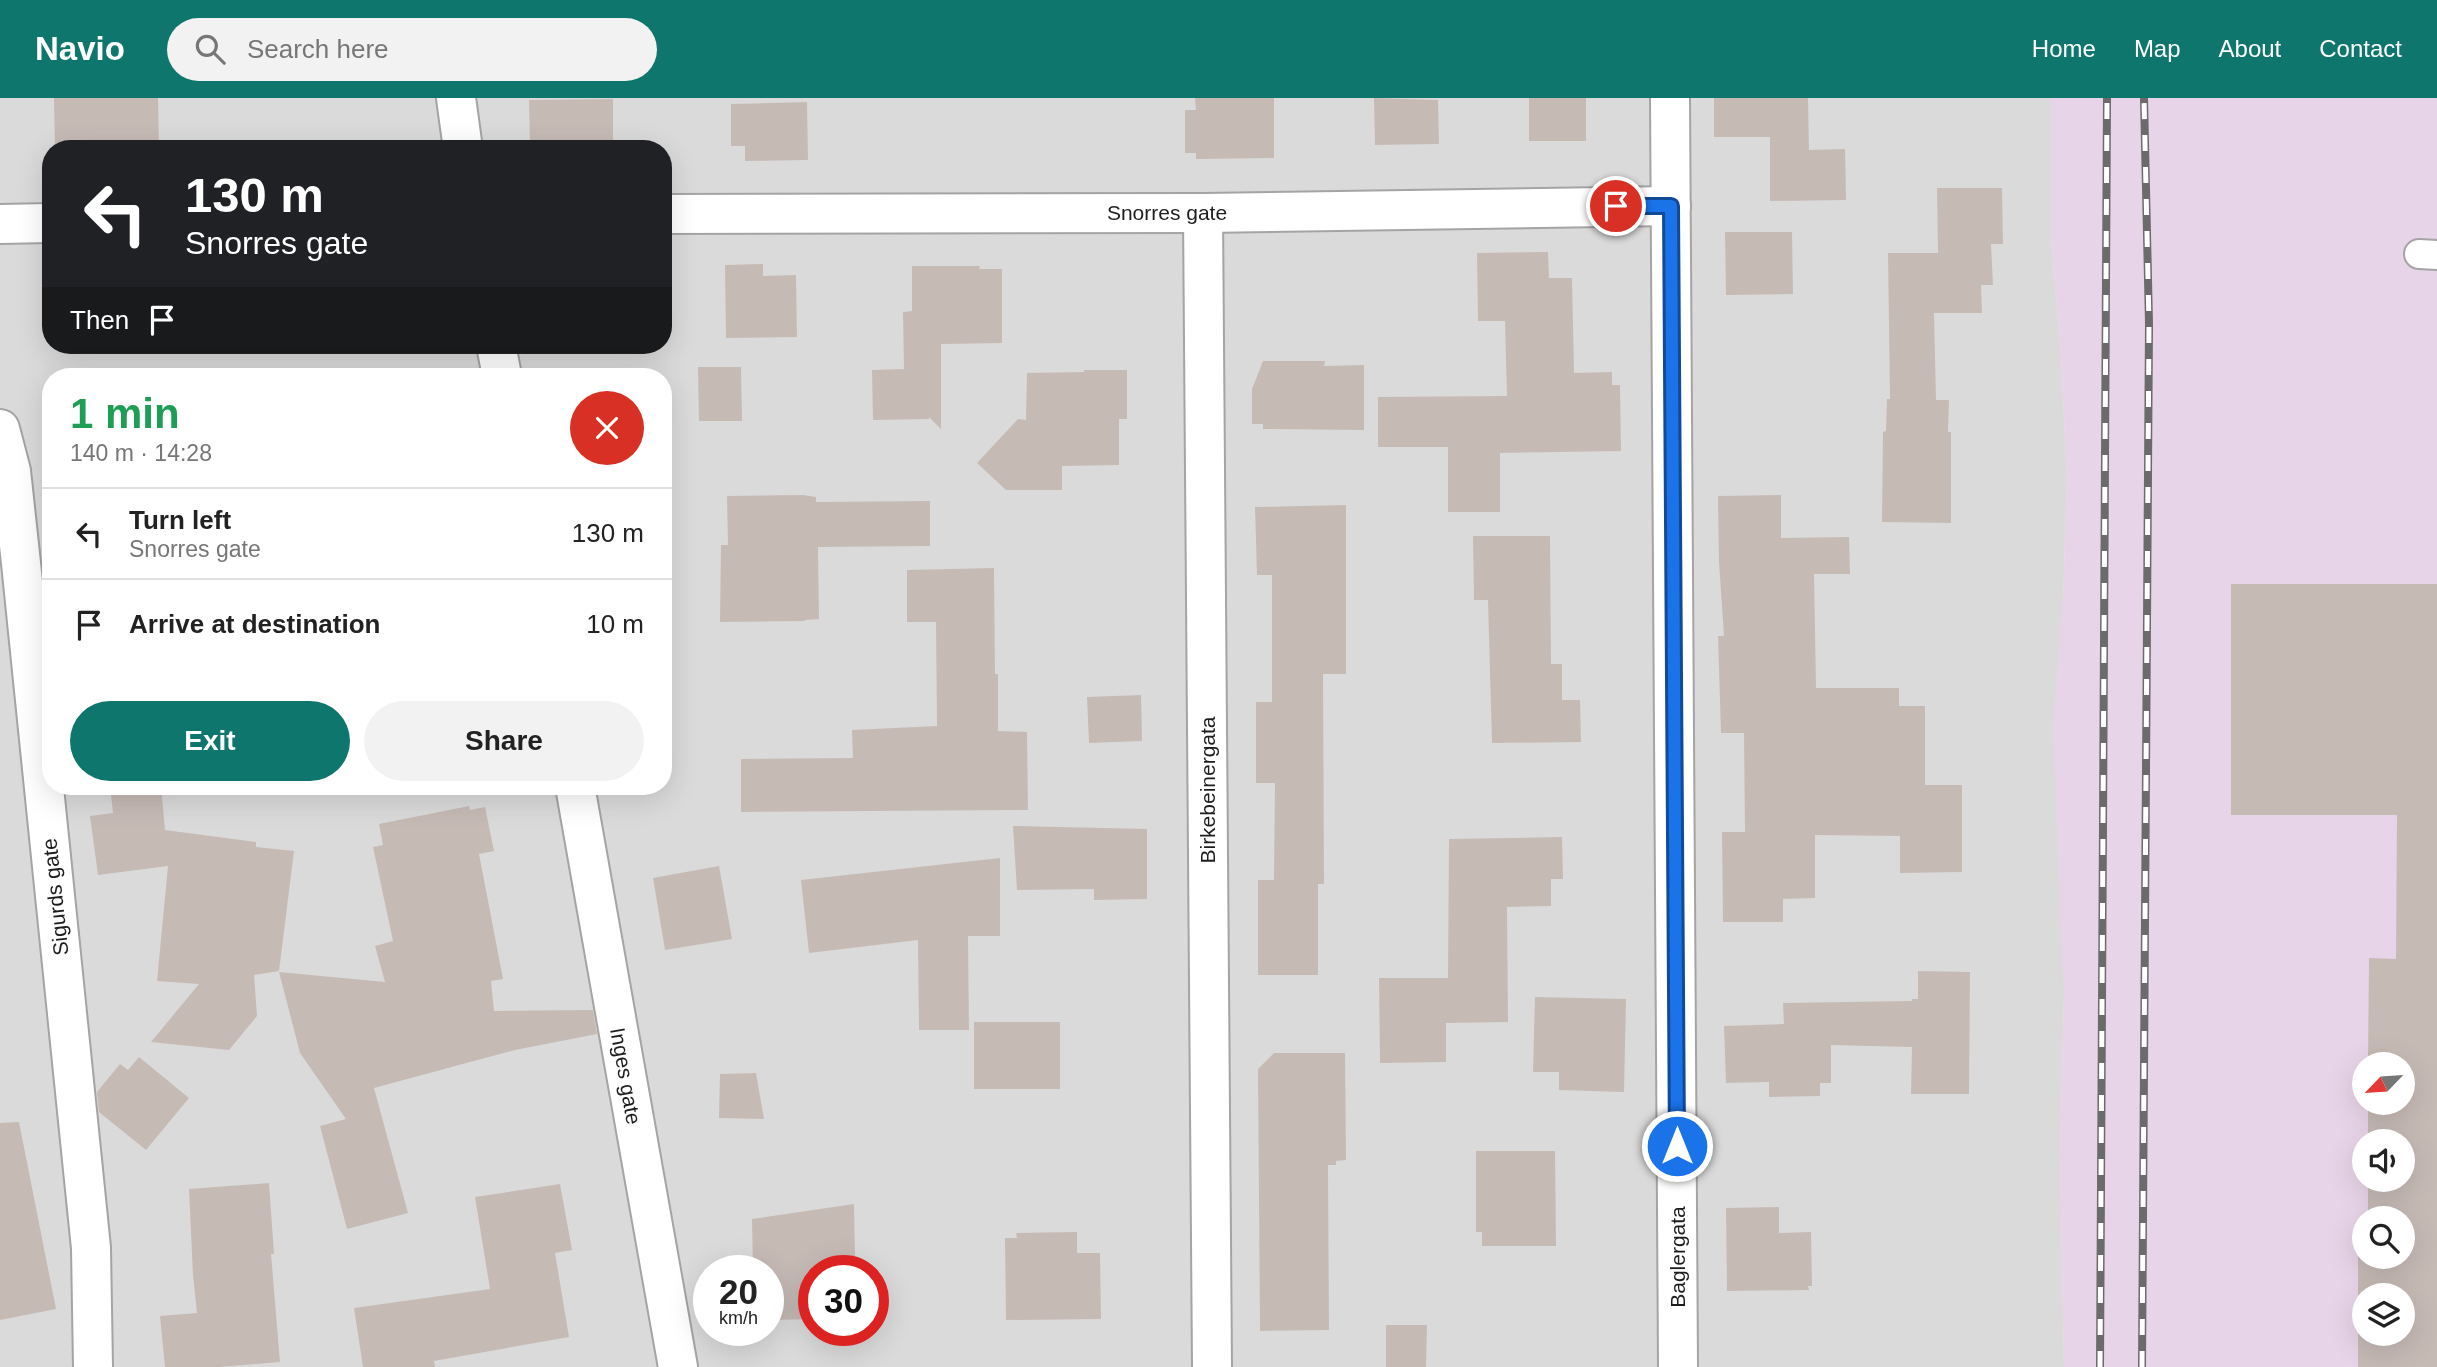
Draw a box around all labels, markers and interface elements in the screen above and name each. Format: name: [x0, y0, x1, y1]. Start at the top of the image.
search box: [167, 18, 657, 81]
text: Navio: [35, 30, 125, 67]
icon: search: [191, 30, 229, 68]
text: Search here: [247, 34, 389, 64]
text: Home: [2032, 35, 2096, 62]
text: Map: [2134, 35, 2181, 62]
text: About: [2219, 35, 2281, 62]
text: Contact: [2319, 35, 2402, 62]
icon: left: [70, 168, 161, 259]
text: 130 m: [185, 168, 324, 222]
pin: [1586, 176, 1646, 236]
icon: arrive: [1597, 187, 1635, 225]
street label: Snorres gate: [1107, 201, 1227, 224]
text: Snorres gate: [185, 225, 368, 261]
icon: arrive: [143, 301, 181, 339]
text: Then: [70, 305, 129, 335]
text: 1 min: [70, 390, 180, 437]
button: close: [570, 391, 644, 465]
text: 140 m · 14:28: [70, 440, 212, 466]
text: Turn left: [129, 505, 231, 535]
icon: left: [70, 515, 108, 553]
text: 130 m: [572, 518, 644, 548]
text: Snorres gate: [129, 536, 261, 562]
icon: arrive: [70, 606, 108, 644]
text: Arrive at destination: [129, 609, 380, 639]
text: 10 m: [586, 609, 644, 639]
button: Exit: [70, 701, 350, 781]
button: Share: [364, 701, 644, 781]
street label: Birkebeinergata: [1196, 716, 1219, 864]
street label: Sigurds gate: [37, 837, 73, 957]
street label: Inges gate: [606, 1026, 646, 1126]
north arrow: [2352, 1052, 2415, 1115]
map controls: [2352, 1052, 2415, 1346]
position arrow: [1640, 1109, 1714, 1183]
button: sound: [2352, 1129, 2415, 1192]
street label: Baglergata: [1666, 1206, 1689, 1308]
button: search: [2352, 1206, 2415, 1269]
speed limit sign: 30: [798, 1255, 889, 1346]
text: 20: [719, 1272, 758, 1311]
button: layers: [2352, 1283, 2415, 1346]
text: km/h: [719, 1308, 758, 1328]

